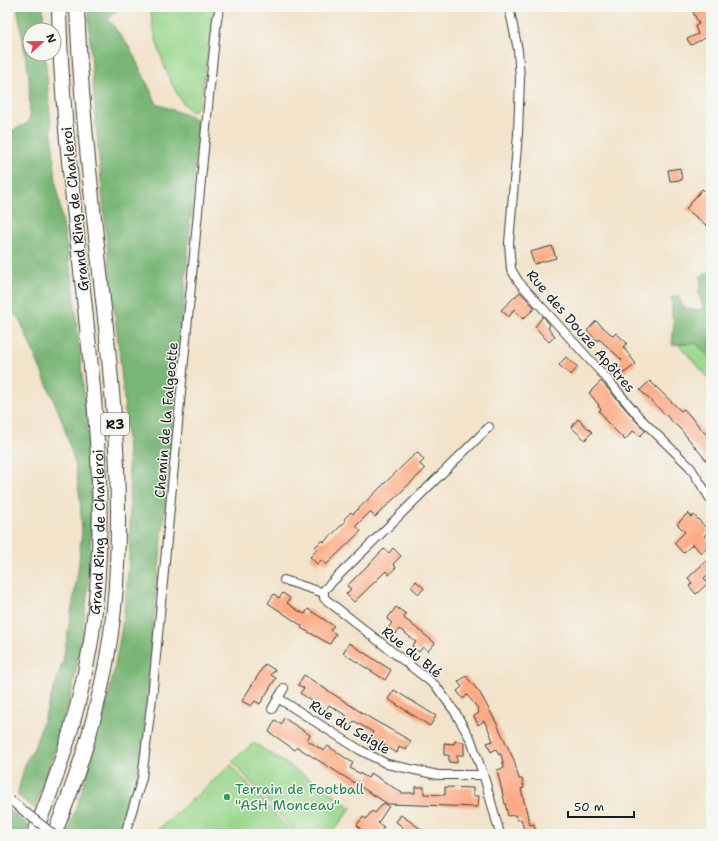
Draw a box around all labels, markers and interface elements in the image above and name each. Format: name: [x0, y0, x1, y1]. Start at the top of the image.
north arrow: [22, 22, 62, 62]
text: N: [42, 32, 60, 46]
street label: Grand Ring de Charleroi: [57, 126, 93, 292]
street label: Rue des Douze Apôtres: [523, 266, 639, 396]
street label: Chemin de la Falgeotte: [150, 341, 182, 499]
road number: R3: [101, 413, 129, 435]
street label: Grand Ring de Charleroi: [86, 449, 109, 616]
street label: Rue du Blé: [378, 622, 446, 682]
street label: Rue du Seigle: [306, 696, 394, 758]
place label: Terrain de Football "ASH Monceau": [235, 780, 365, 814]
marker: Terrain de Football "ASH Monceau": [222, 792, 232, 802]
scale bar: [568, 793, 634, 819]
text: 50 m: [574, 799, 604, 815]

